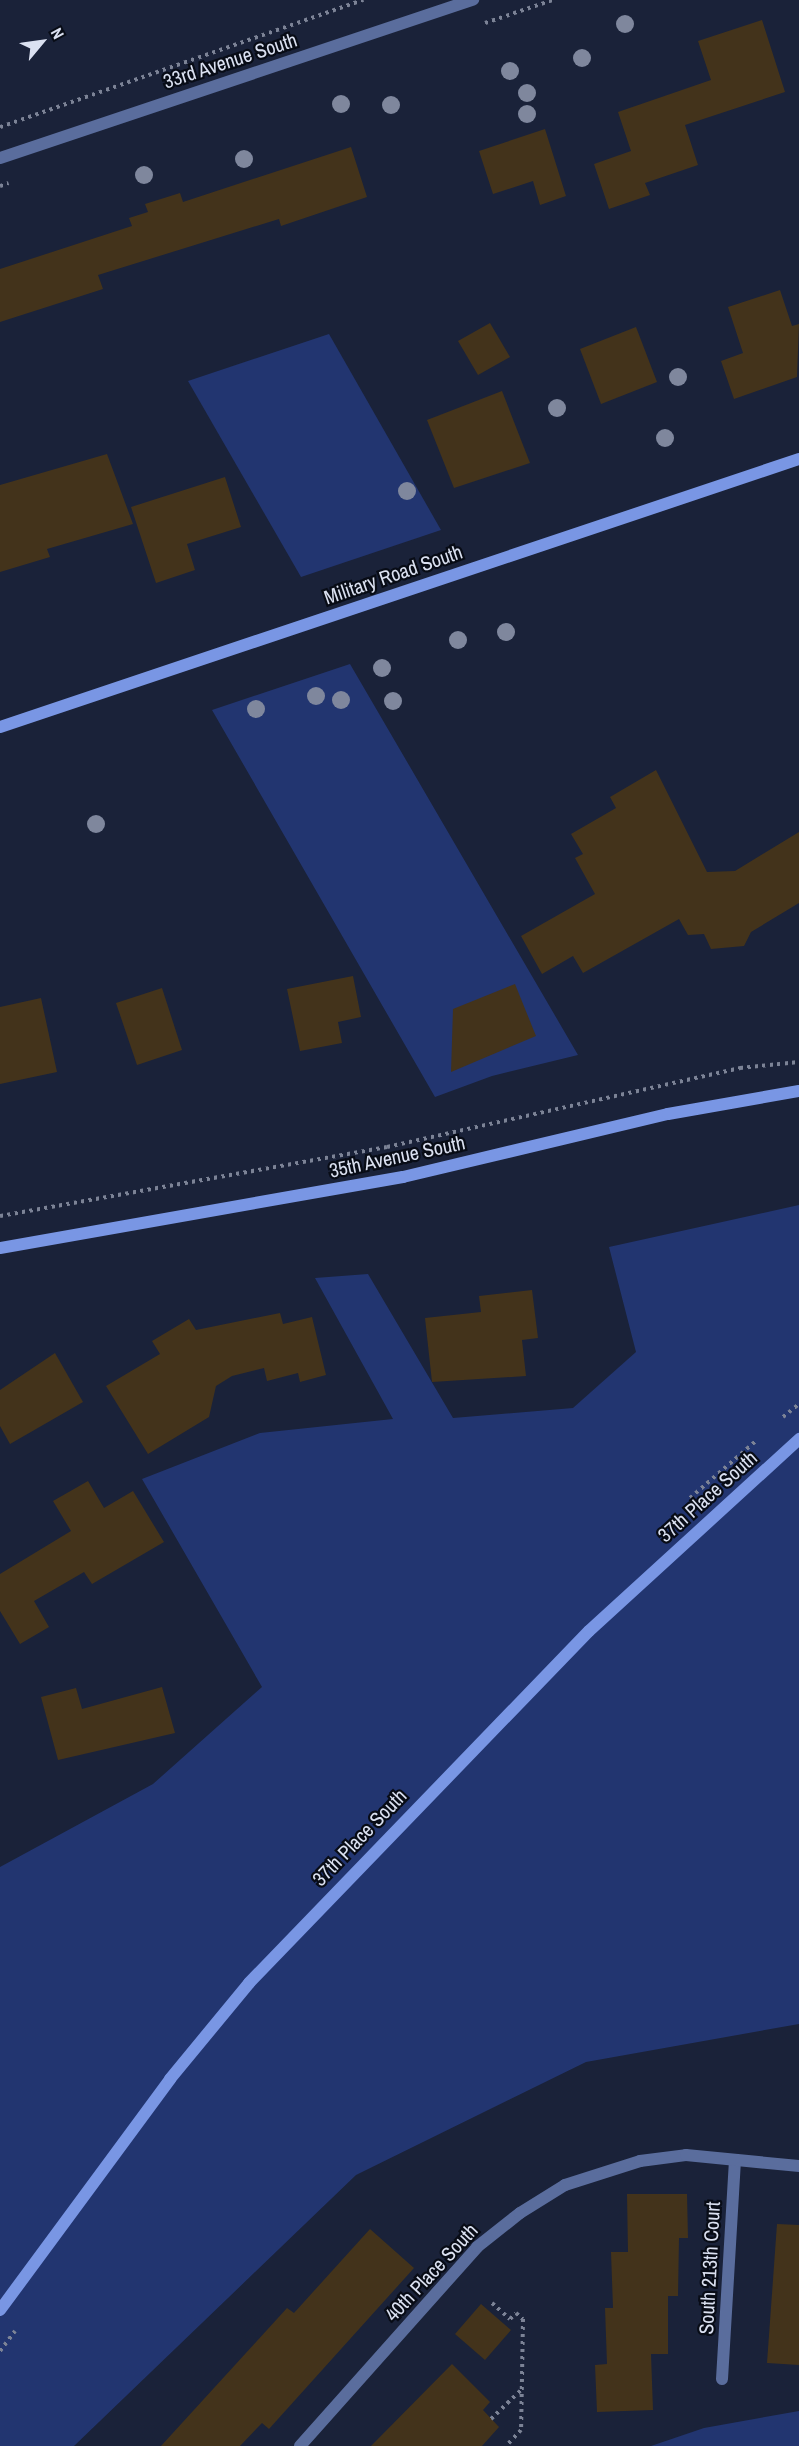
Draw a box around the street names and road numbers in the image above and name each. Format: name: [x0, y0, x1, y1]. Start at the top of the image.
street label: 33rd Avenue South: [160, 27, 300, 93]
street label: Military Road South: [321, 539, 465, 609]
street label: 35th Avenue South: [326, 1130, 468, 1182]
street label: 37th Place South: [653, 1445, 761, 1547]
street label: 37th Place South: [307, 1784, 411, 1890]
street label: South 213th Court: [694, 2201, 724, 2335]
street label: 40th Place South: [380, 2218, 482, 2326]

